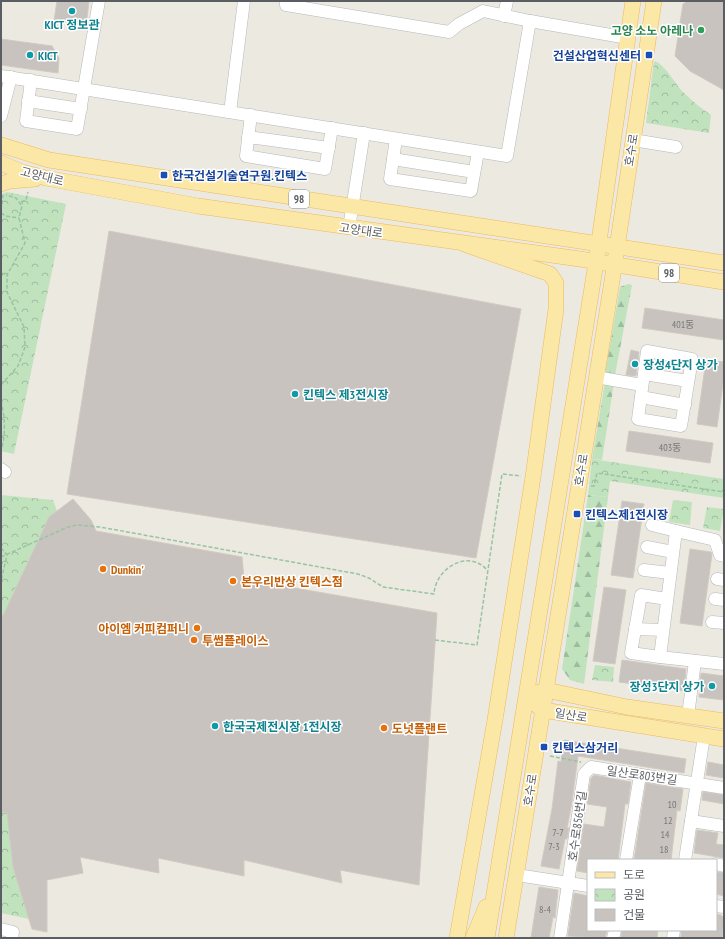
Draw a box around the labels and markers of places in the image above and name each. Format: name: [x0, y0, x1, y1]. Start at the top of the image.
marker: KICT 정보관: [67, 6, 77, 16]
place label: KICT 정보관: [45, 17, 100, 32]
place label: 고양 소노 아레나: [611, 23, 693, 38]
marker: 고양 소노 아레나: [696, 25, 706, 35]
place label: KICT: [38, 48, 58, 63]
place label: 건설산업혁신센터: [553, 48, 641, 63]
marker: KICT: [25, 50, 35, 60]
marker: 건설산업혁신센터: [644, 50, 654, 60]
place label: 한국건설기술연구원.킨텍스: [172, 168, 307, 183]
marker: 한국건설기술연구원.킨텍스: [159, 170, 169, 180]
place label: 장성4단지 상가: [643, 357, 717, 372]
marker: 장성4단지 상가: [630, 359, 640, 369]
place label: 킨텍스 제3전시장: [303, 387, 388, 402]
marker: 킨텍스 제3전시장: [290, 389, 300, 399]
place label: 킨텍스제1전시장: [585, 507, 668, 522]
marker: 킨텍스제1전시장: [572, 509, 582, 519]
place label: Dunkin': [111, 562, 144, 577]
marker: Dunkin': [98, 564, 108, 574]
place label: 본우리반상 킨텍스점: [241, 574, 343, 589]
marker: 본우리반상 킨텍스점: [228, 576, 238, 586]
place label: 아이엠 커피컴퍼니: [98, 621, 189, 636]
marker: 아이엠 커피컴퍼니: [192, 623, 202, 633]
place label: 투썸플레이스: [202, 633, 268, 648]
marker: 투썸플레이스: [189, 635, 199, 645]
place label: 장성3단지 상가: [630, 679, 704, 694]
marker: 장성3단지 상가: [707, 681, 717, 691]
place label: 한국국제전시장 1전시장: [223, 719, 342, 734]
marker: 한국국제전시장 1전시장: [210, 721, 220, 731]
place label: 도넛플랜트: [392, 721, 447, 736]
marker: 도넛플랜트: [379, 723, 389, 733]
place label: 킨텍스삼거리: [552, 740, 618, 755]
marker: 킨텍스삼거리: [539, 742, 549, 752]

